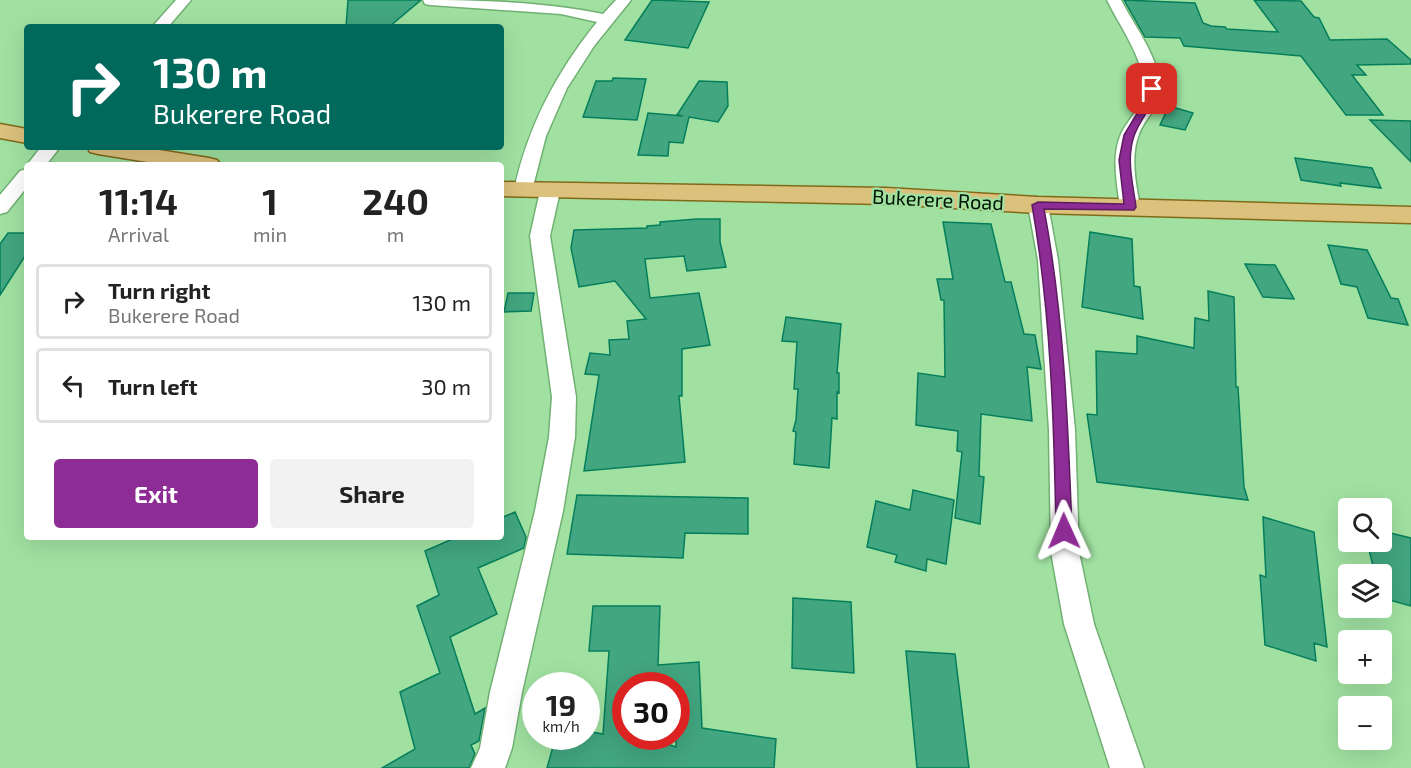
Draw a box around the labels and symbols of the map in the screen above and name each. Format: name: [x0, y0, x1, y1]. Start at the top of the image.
pin: [1126, 63, 1177, 114]
street label: Bukerere Road: [872, 184, 1005, 214]
position arrow: [1032, 499, 1096, 563]
speed limit sign: 30: [612, 672, 690, 750]

